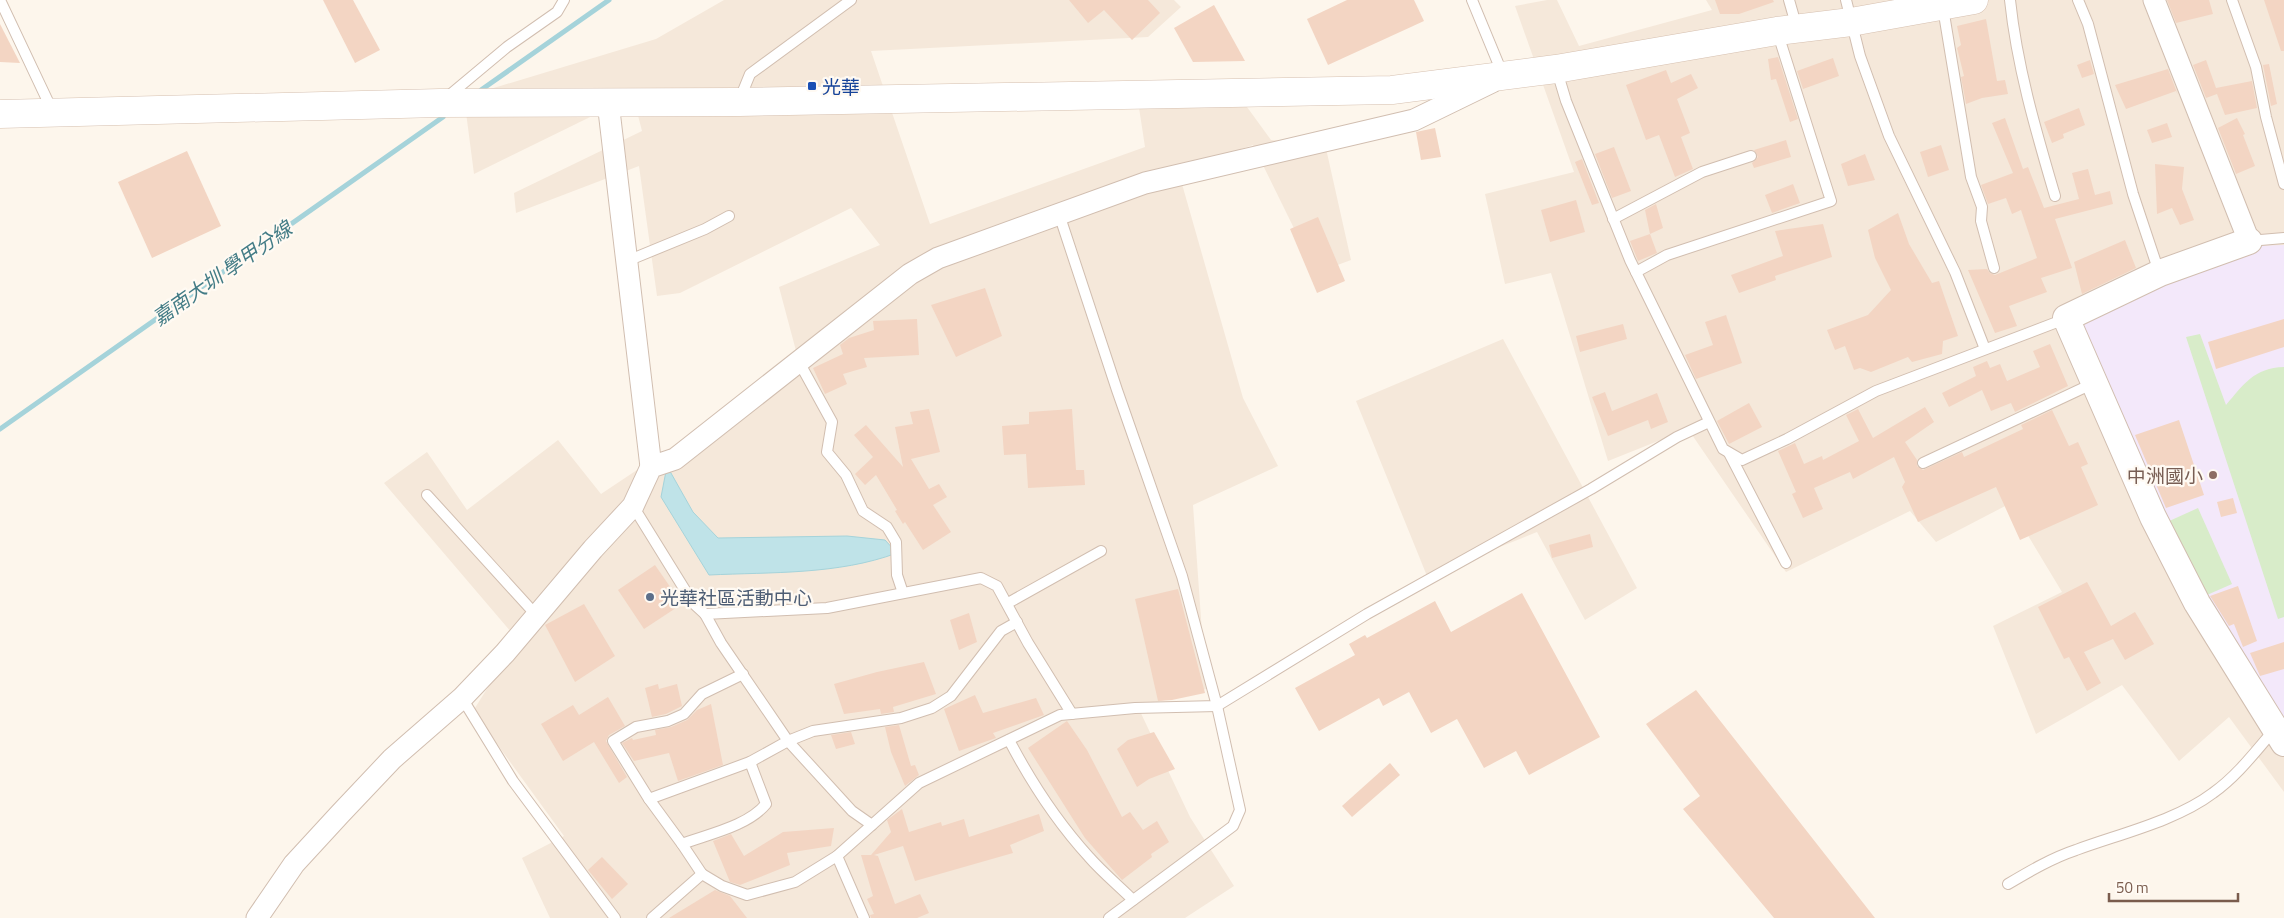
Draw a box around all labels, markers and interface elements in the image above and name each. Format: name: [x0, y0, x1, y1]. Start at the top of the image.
place label: 光華: [822, 72, 860, 101]
marker: 光華: [806, 80, 818, 92]
water label: 嘉南大圳 學甲分線: [146, 212, 300, 333]
place label: 中洲國小: [2127, 461, 2203, 490]
marker: 中洲國小: [2207, 469, 2219, 481]
place label: 光華社區活動中心: [660, 583, 812, 612]
marker: 光華社區活動中心: [644, 591, 656, 603]
scale bar: [2109, 870, 2238, 902]
text: 50 m: [2116, 876, 2149, 899]

